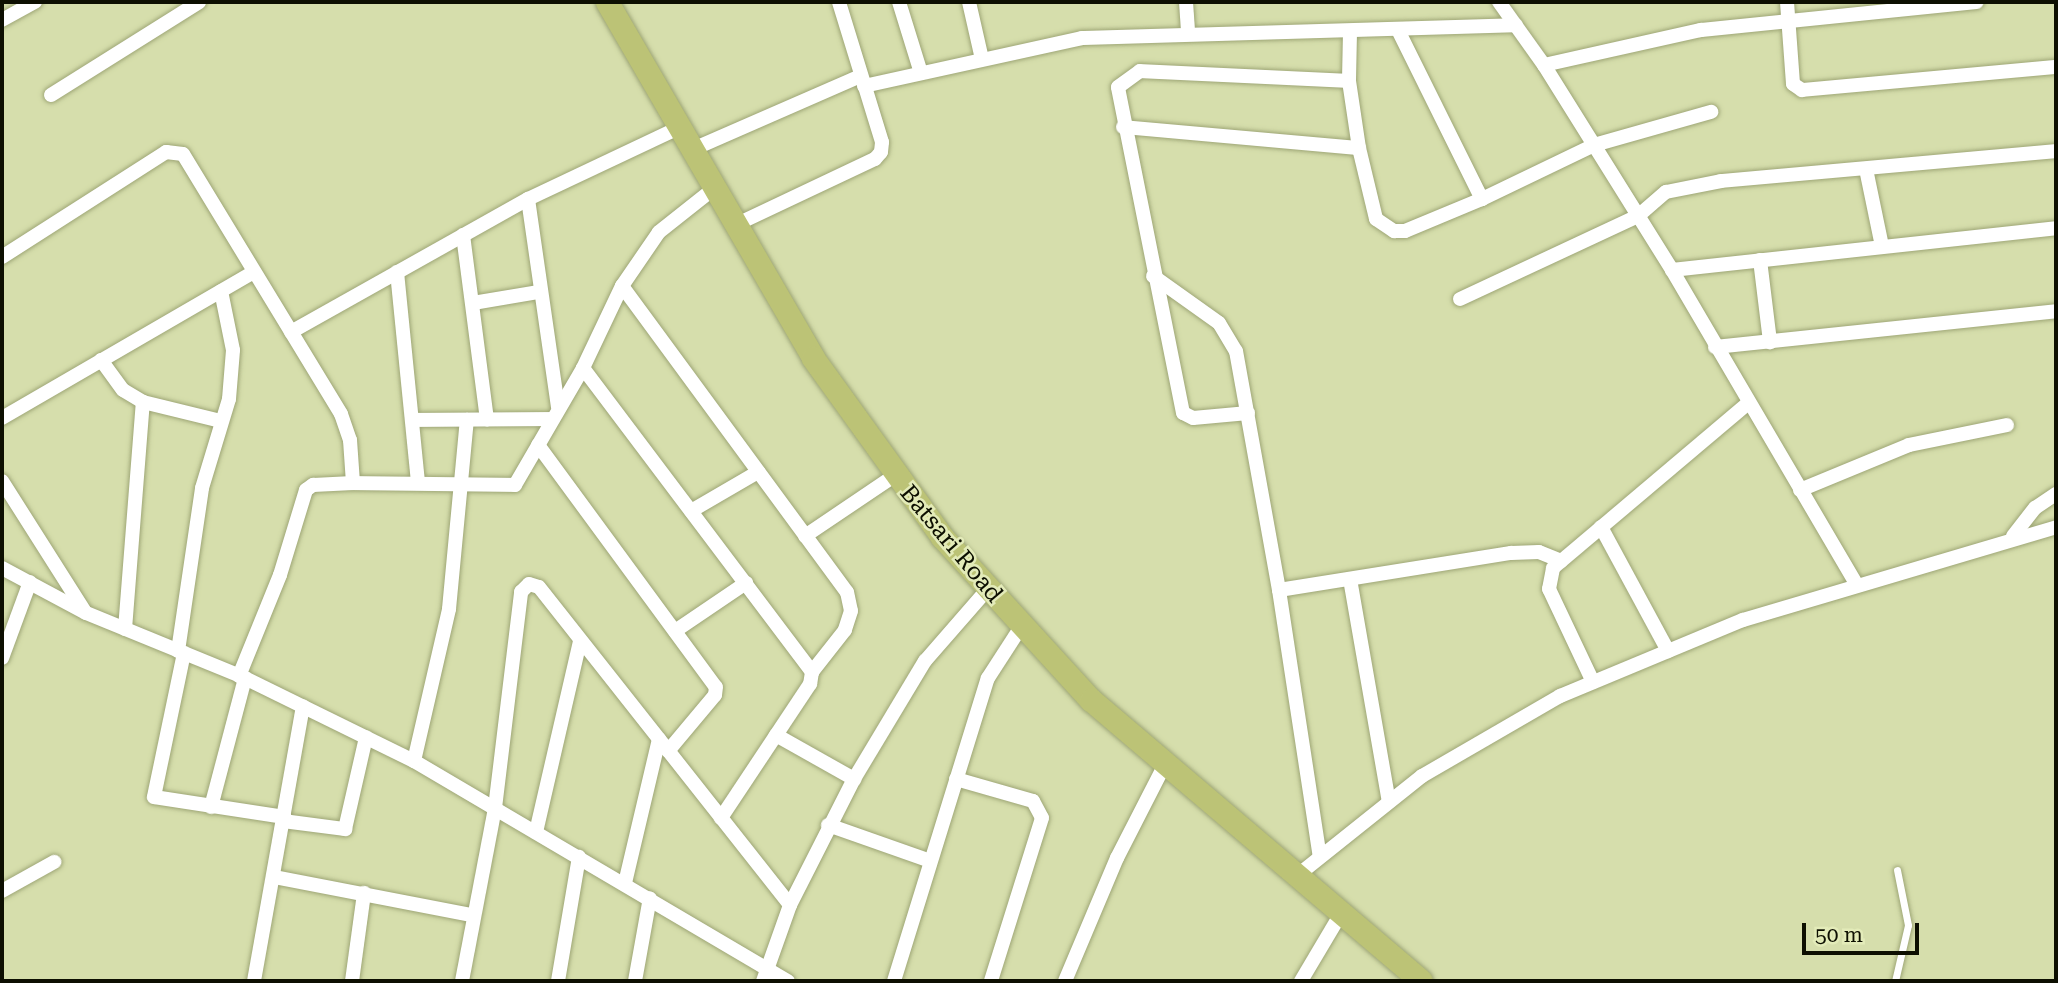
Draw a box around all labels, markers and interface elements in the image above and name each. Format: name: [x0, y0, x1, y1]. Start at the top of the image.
street label: Batsari Road: [894, 479, 1008, 609]
scale bar: [1806, 909, 1923, 953]
text: 50 m: [1815, 923, 1863, 947]

